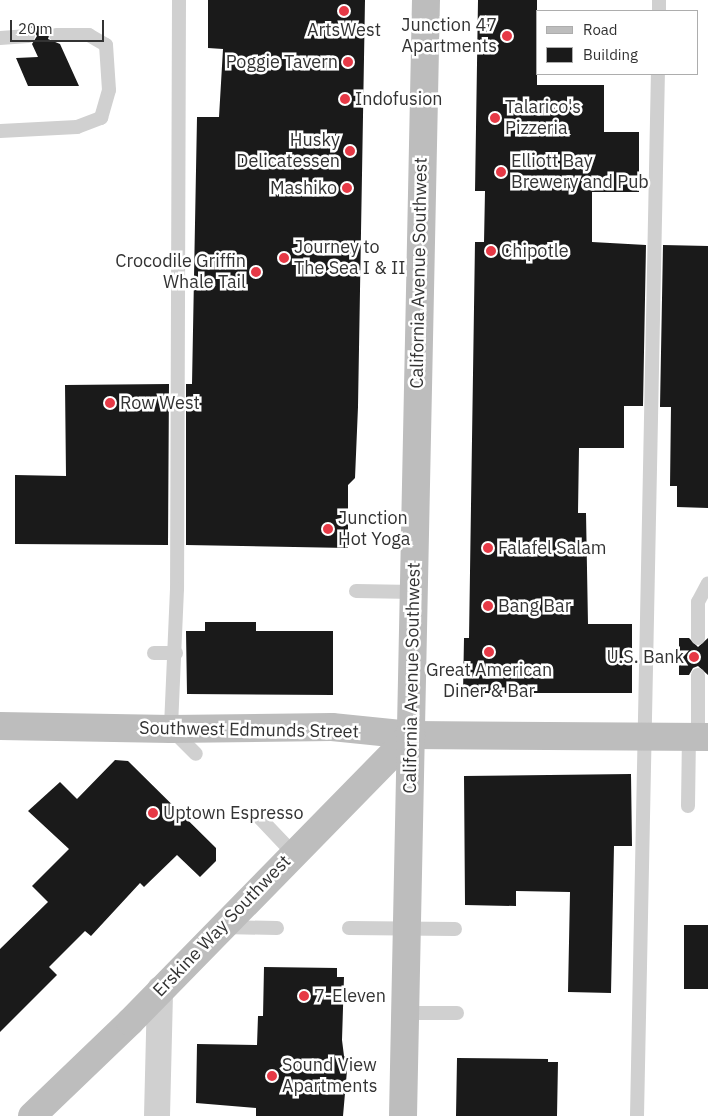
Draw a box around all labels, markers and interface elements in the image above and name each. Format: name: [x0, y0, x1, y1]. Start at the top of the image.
marker: ArtsWest: [338, 5, 350, 17]
scale bar: [12, 10, 106, 42]
legend: [536, 10, 698, 75]
place label: Junction 47 Apartments: [401, 15, 497, 58]
text: 20 m: [18, 19, 53, 38]
place label: ArtsWest: [307, 19, 381, 41]
text: Road: [583, 20, 618, 39]
marker: Junction 47 Apartments: [501, 30, 513, 42]
text: Building: [583, 45, 638, 64]
place label: Poggie Tavern: [226, 51, 338, 73]
marker: Poggie Tavern: [342, 56, 354, 68]
place label: Indofusion: [355, 88, 442, 110]
marker: Indofusion: [339, 93, 351, 105]
place label: Talarico's Pizzeria: [505, 97, 581, 140]
marker: Talarico's Pizzeria: [489, 112, 501, 124]
place label: Husky Delicatessen: [236, 130, 340, 172]
marker: Husky Delicatessen: [344, 145, 356, 157]
place label: Elliott Bay Brewery and Pub: [511, 151, 649, 193]
street label: California Avenue Southwest: [406, 157, 432, 389]
marker: Elliott Bay Brewery and Pub: [495, 166, 507, 178]
place label: Mashiko: [270, 177, 337, 199]
marker: Mashiko: [341, 182, 353, 194]
place label: Journey to The Sea I & II: [294, 237, 405, 280]
place label: Chipotle: [501, 240, 569, 262]
marker: Chipotle: [485, 245, 497, 257]
place label: Crocodile Griffin Whale Tail: [115, 251, 246, 294]
marker: Journey to The Sea I & II: [278, 252, 290, 264]
marker: Crocodile Griffin Whale Tail: [250, 266, 262, 278]
place label: Row West: [120, 392, 200, 414]
marker: Row West: [104, 397, 116, 409]
place label: Junction Hot Yoga: [338, 508, 410, 550]
marker: Junction Hot Yoga: [322, 523, 334, 535]
place label: Falafel Salam: [498, 537, 607, 559]
marker: Falafel Salam: [482, 542, 494, 554]
street label: California Avenue Southwest: [399, 562, 425, 794]
place label: Bang Bar: [498, 595, 571, 617]
marker: Bang Bar: [482, 600, 494, 612]
marker: Great American Diner & Bar: [483, 646, 495, 658]
place label: U.S. Bank: [607, 646, 684, 668]
marker: U.S. Bank: [688, 651, 700, 663]
place label: Great American Diner & Bar: [426, 660, 552, 702]
street label: Southwest Edmunds Street: [139, 717, 359, 743]
place label: Uptown Espresso: [163, 802, 304, 824]
marker: Uptown Espresso: [147, 807, 159, 819]
street label: Erskine Way Southwest: [149, 851, 295, 1001]
place label: 7-Eleven: [314, 985, 386, 1007]
marker: 7-Eleven: [298, 990, 310, 1002]
place label: Sound View Apartments: [282, 1055, 377, 1098]
marker: Sound View Apartments: [266, 1070, 278, 1082]

